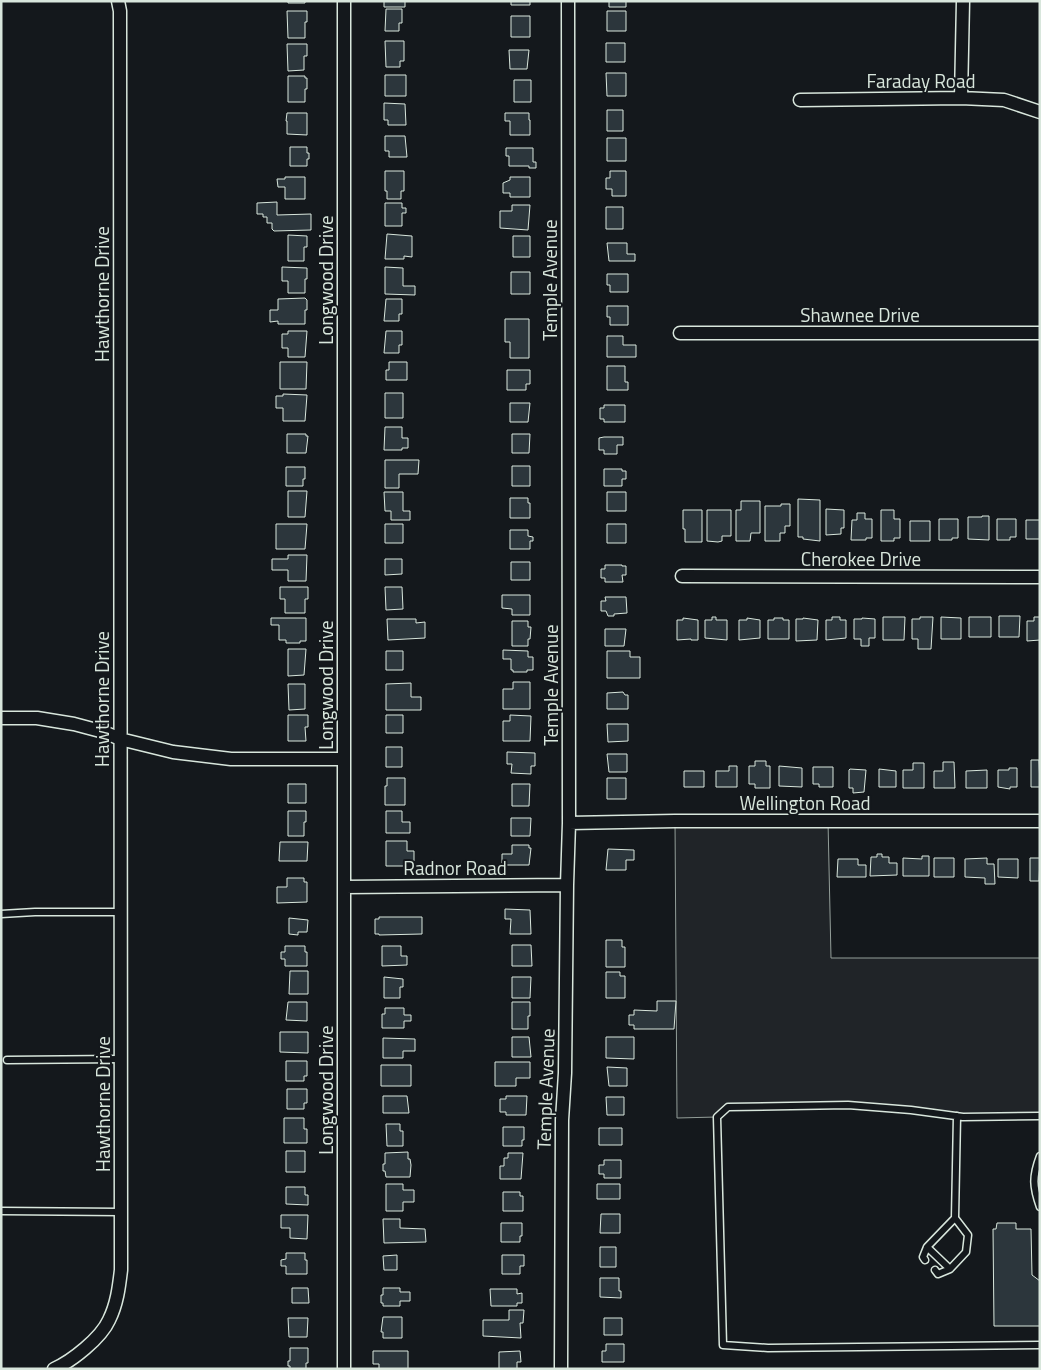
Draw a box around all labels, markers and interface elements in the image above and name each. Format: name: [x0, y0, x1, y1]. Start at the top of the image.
street label: Faraday Road: [867, 66, 975, 95]
street label: Longwood Drive: [311, 215, 340, 345]
street label: Temple Avenue: [535, 219, 564, 341]
street label: Hawthorne Drive: [87, 226, 116, 362]
street label: Shawnee Drive: [800, 300, 920, 329]
street label: Cherokee Drive: [801, 544, 921, 573]
street label: Longwood Drive: [311, 620, 340, 750]
street label: Temple Avenue: [536, 624, 565, 746]
street label: Hawthorne Drive: [87, 631, 116, 767]
street label: Wellington Road: [739, 788, 871, 817]
street label: Radnor Road: [403, 853, 507, 882]
street label: Longwood Drive: [311, 1025, 340, 1155]
street label: Temple Avenue: [528, 1028, 562, 1150]
street label: Hawthorne Drive: [88, 1036, 117, 1172]

